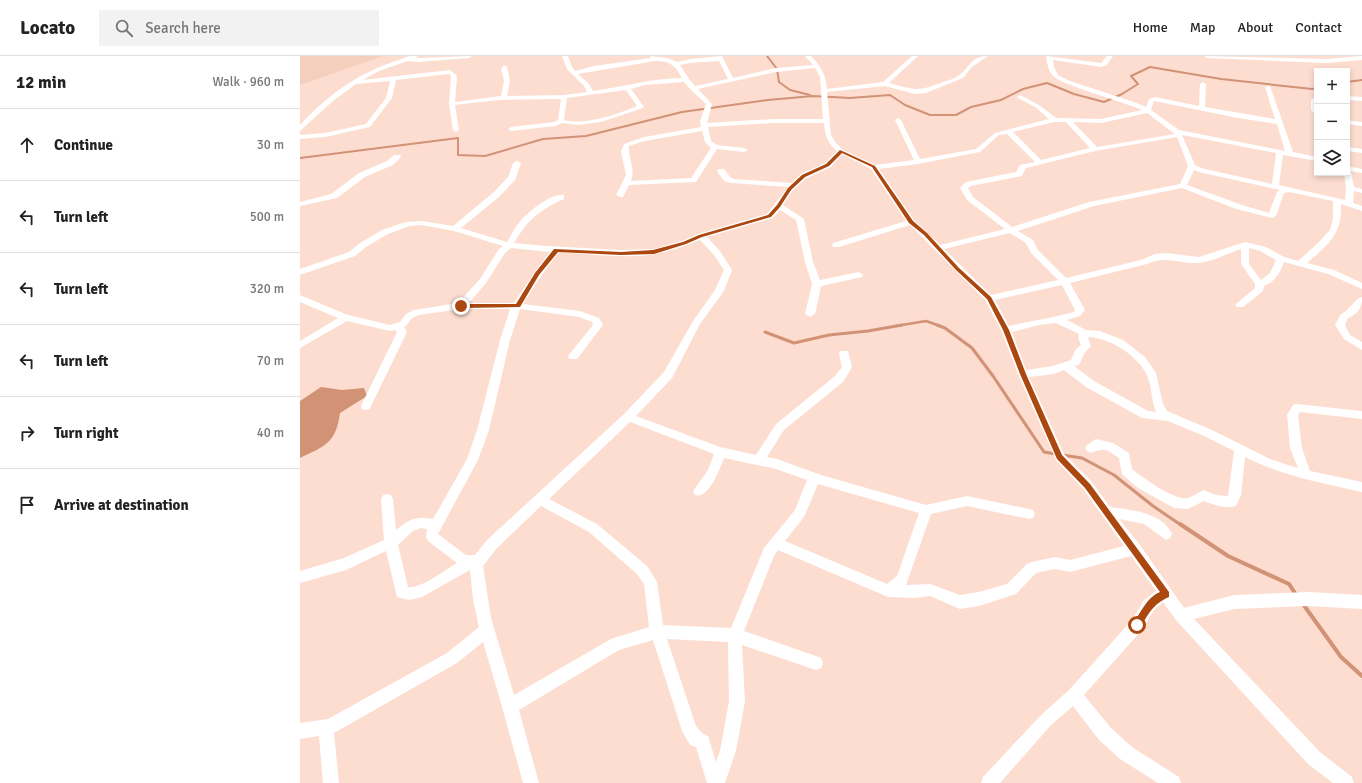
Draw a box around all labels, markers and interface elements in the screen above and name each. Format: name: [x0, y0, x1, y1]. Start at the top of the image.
search box: [99, 10, 379, 46]
text: Locato: [20, 16, 75, 40]
icon: search: [113, 17, 135, 39]
text: Search here: [145, 19, 221, 37]
text: Home: [1133, 19, 1168, 36]
text: Map: [1190, 19, 1215, 36]
text: About: [1237, 19, 1273, 36]
text: Contact: [1295, 19, 1342, 36]
map controls: [1314, 68, 1350, 176]
button: +: [1314, 68, 1350, 104]
text: 12 min: [16, 72, 66, 93]
text: Walk · 960 m: [213, 74, 284, 90]
button: −: [1314, 104, 1350, 140]
icon: ahead: [16, 134, 38, 156]
text: Continue: [54, 136, 113, 154]
text: 30 m: [257, 137, 284, 153]
button: layers: [1314, 140, 1350, 176]
icon: left: [16, 206, 38, 228]
text: Turn left: [54, 208, 108, 226]
text: 500 m: [250, 209, 284, 225]
icon: left: [16, 278, 38, 300]
text: Turn left: [54, 280, 108, 298]
text: 320 m: [250, 281, 284, 297]
route end: [452, 297, 470, 315]
icon: left: [16, 350, 38, 372]
text: Turn left: [54, 352, 108, 370]
text: 70 m: [257, 353, 284, 369]
icon: right: [16, 422, 38, 444]
text: Turn right: [54, 424, 119, 442]
text: 40 m: [257, 425, 284, 441]
icon: arrive: [16, 494, 38, 516]
text: Arrive at destination: [54, 496, 189, 514]
route start: [1128, 616, 1146, 634]

